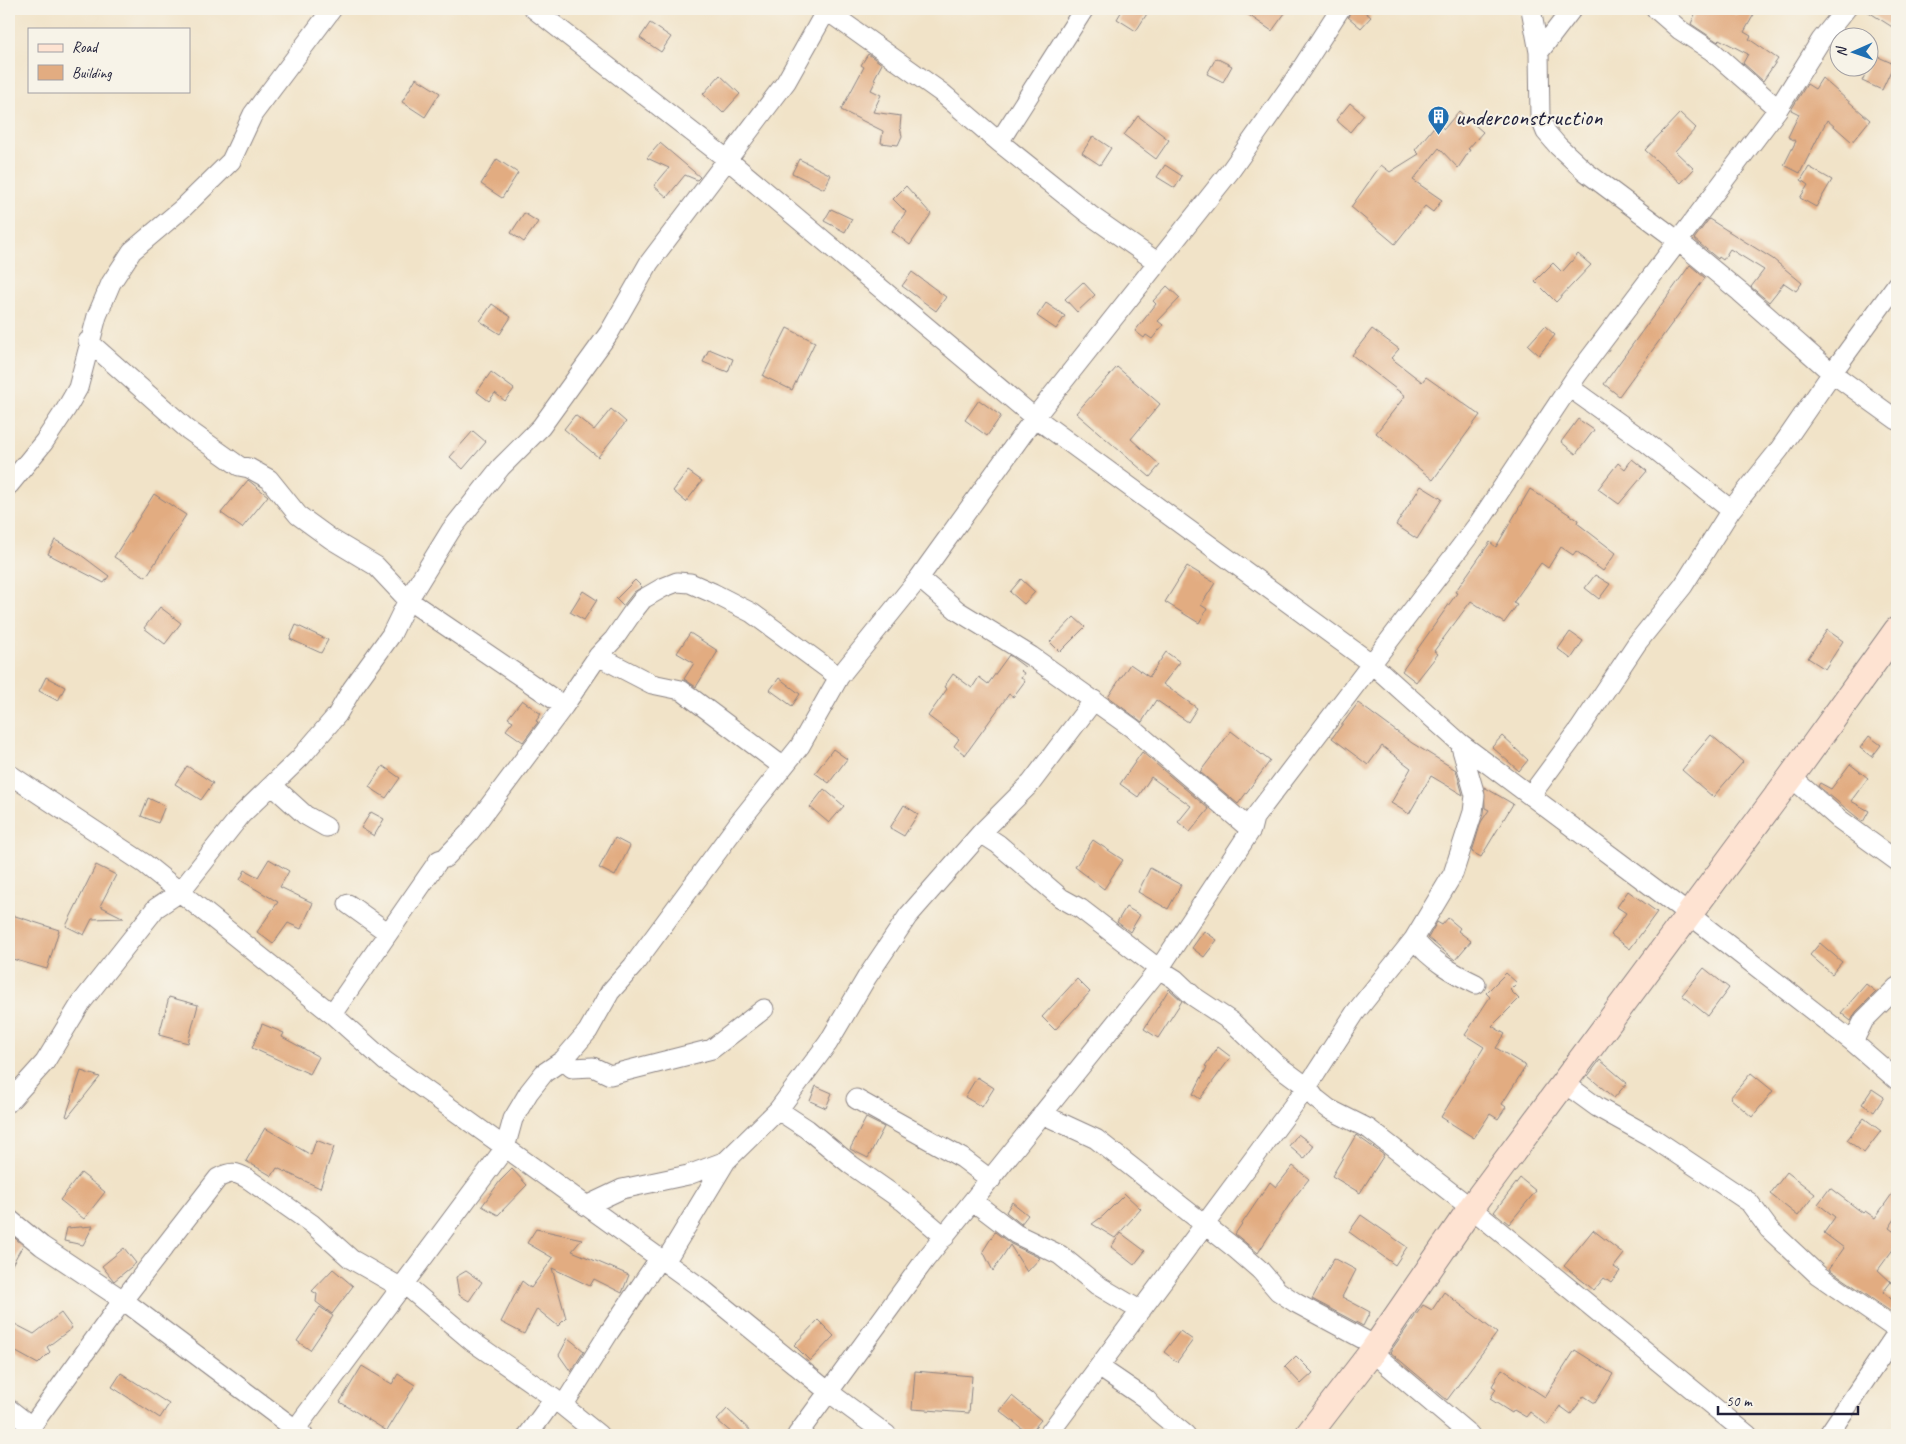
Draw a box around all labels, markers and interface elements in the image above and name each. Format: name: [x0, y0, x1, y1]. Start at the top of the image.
legend: [28, 28, 190, 92]
north arrow: [1828, 28, 1878, 78]
text: Road: [72, 38, 99, 57]
text: N: [1833, 45, 1850, 57]
text: Building: [72, 64, 112, 83]
place label: underconstruction: [1455, 102, 1603, 132]
building icon: underconstruction: [1427, 105, 1451, 136]
scale bar: [1718, 1384, 1858, 1416]
text: 50 m: [1726, 1392, 1753, 1411]

